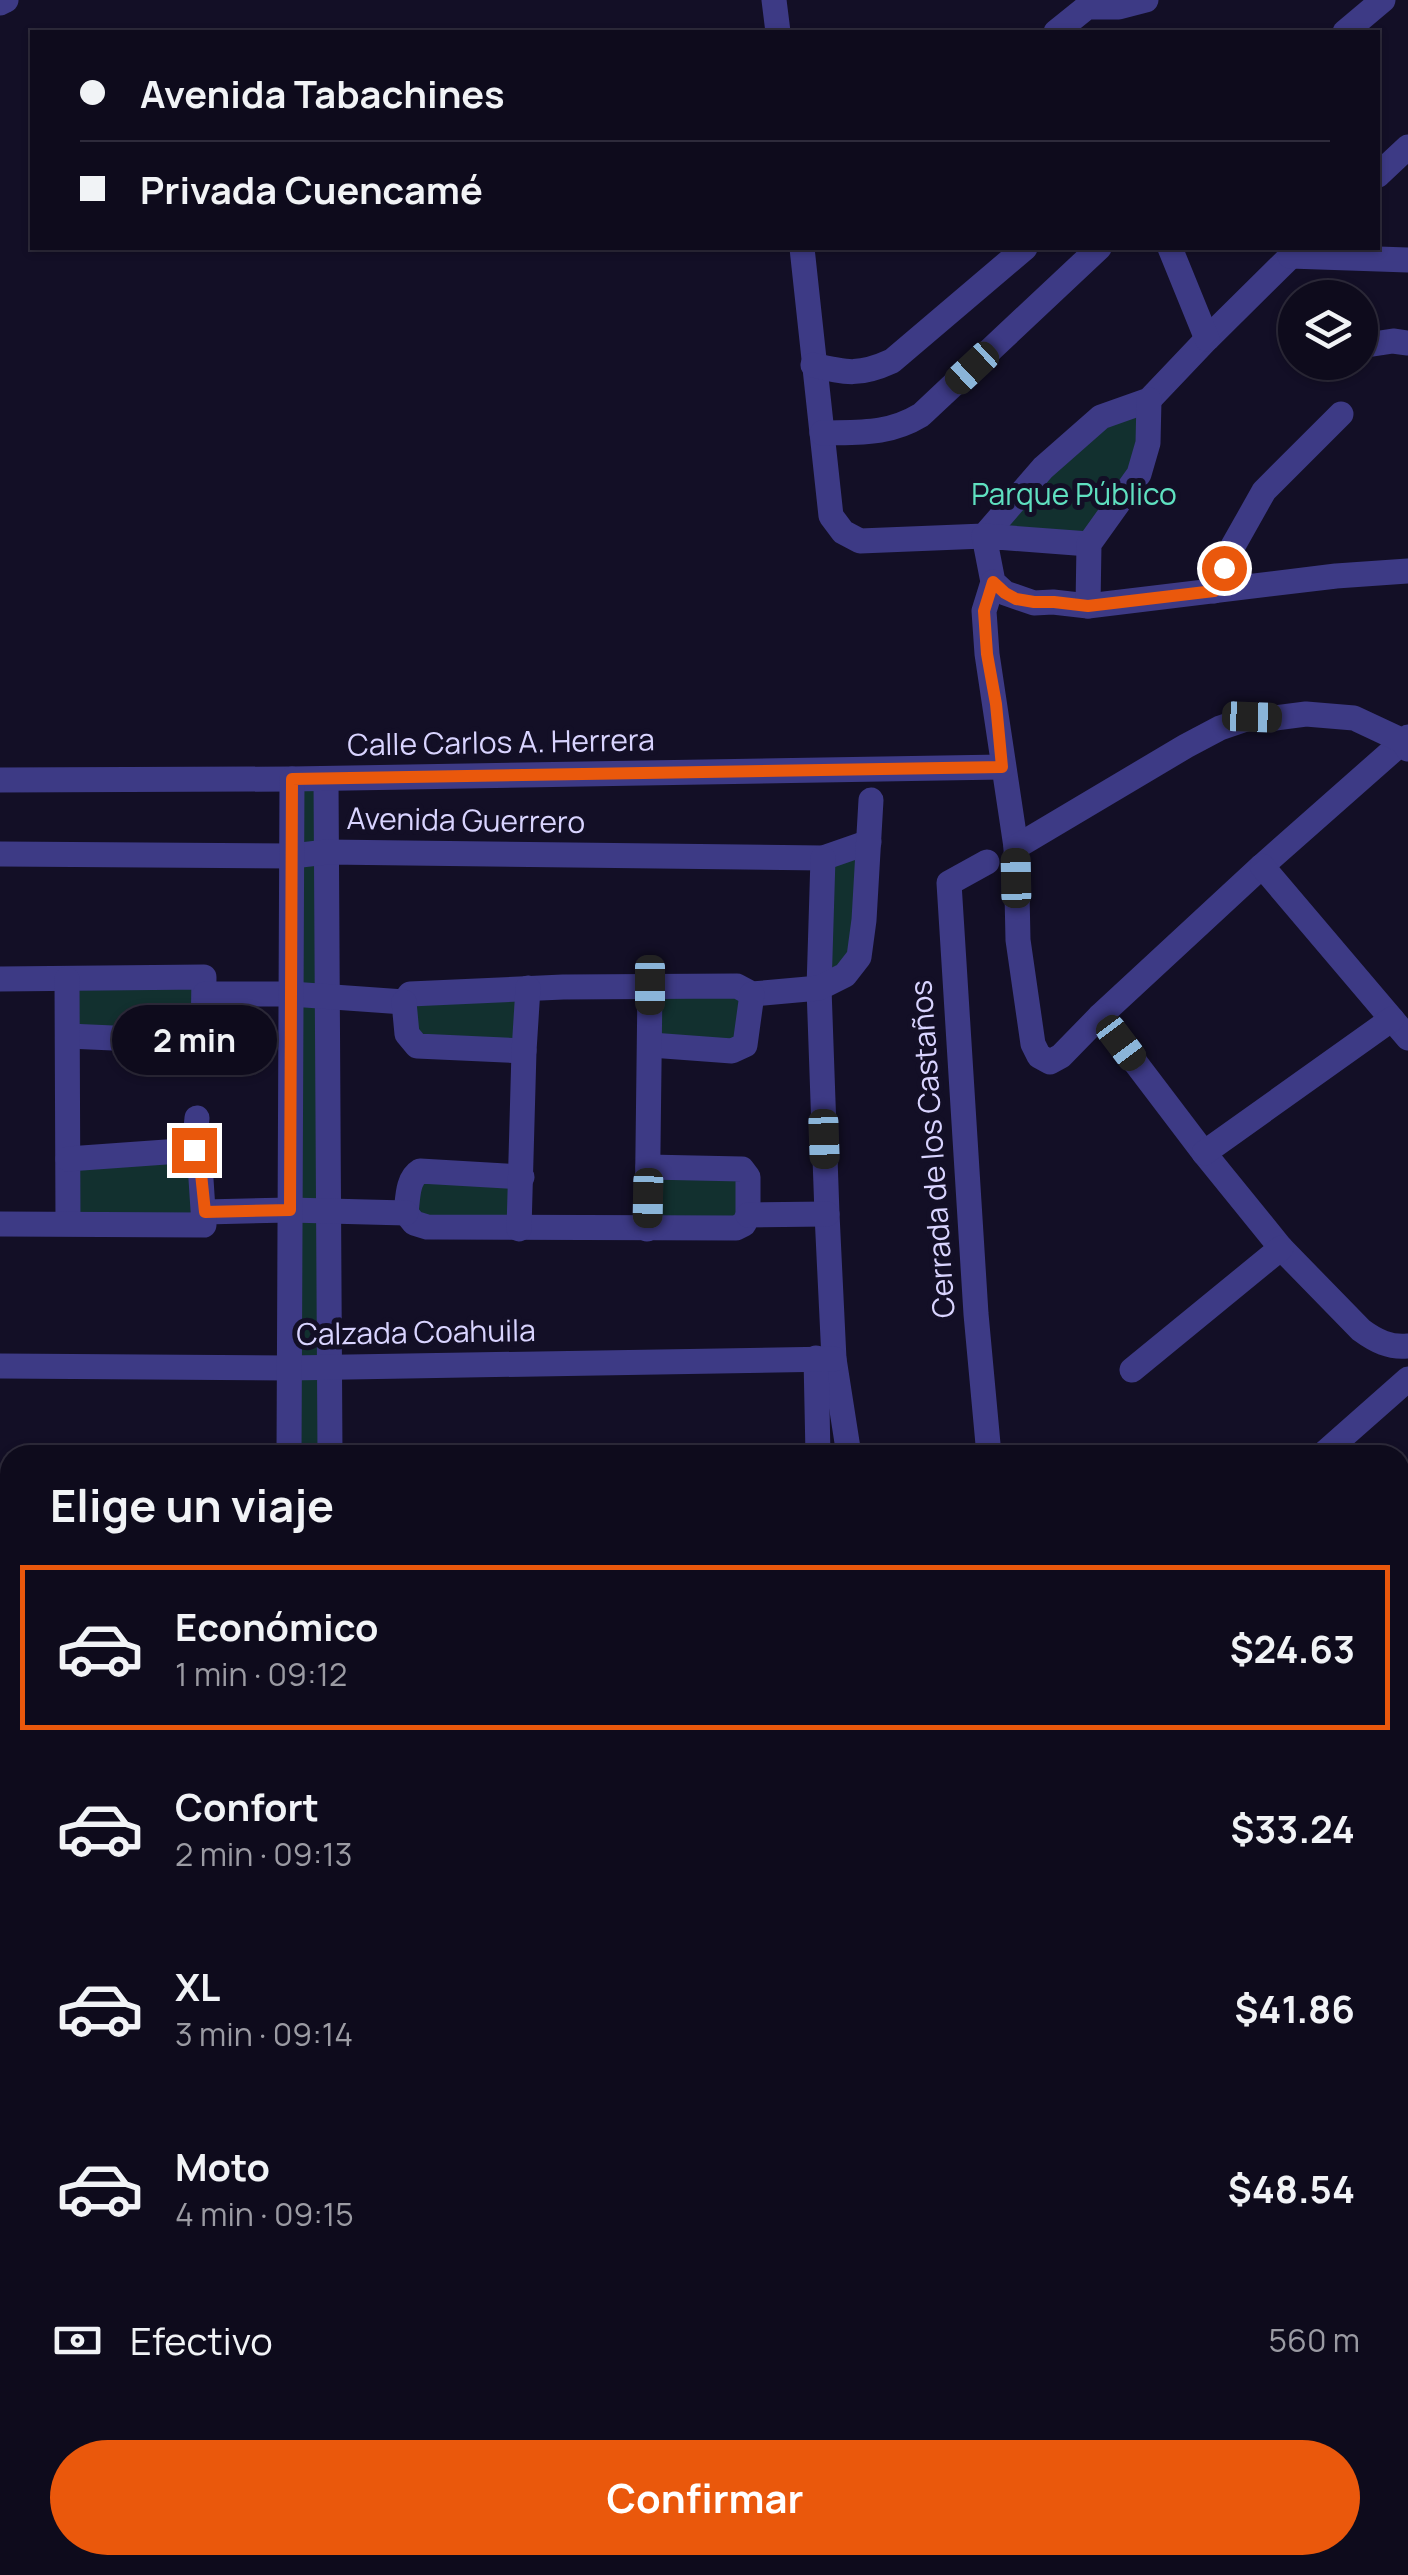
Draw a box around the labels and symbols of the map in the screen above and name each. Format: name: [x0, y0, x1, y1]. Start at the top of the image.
car: [940, 337, 1004, 399]
park label: Parque Público: [971, 473, 1177, 514]
route start: [1202, 546, 1247, 591]
car: [1221, 701, 1283, 733]
street label: Calle Carlos A. Herrera: [347, 718, 655, 765]
street label: Avenida Guerrero: [346, 797, 586, 842]
car: [1000, 848, 1032, 908]
car: [635, 955, 665, 1015]
street label: Cerrada de los Castaños: [899, 979, 964, 1319]
callout: 2 min: [111, 1005, 276, 1075]
car: [1091, 1010, 1151, 1076]
car: [808, 1108, 840, 1170]
route end: [172, 1128, 217, 1173]
car: [632, 1168, 664, 1228]
street label: Calzada Coahuila: [296, 1309, 536, 1354]

